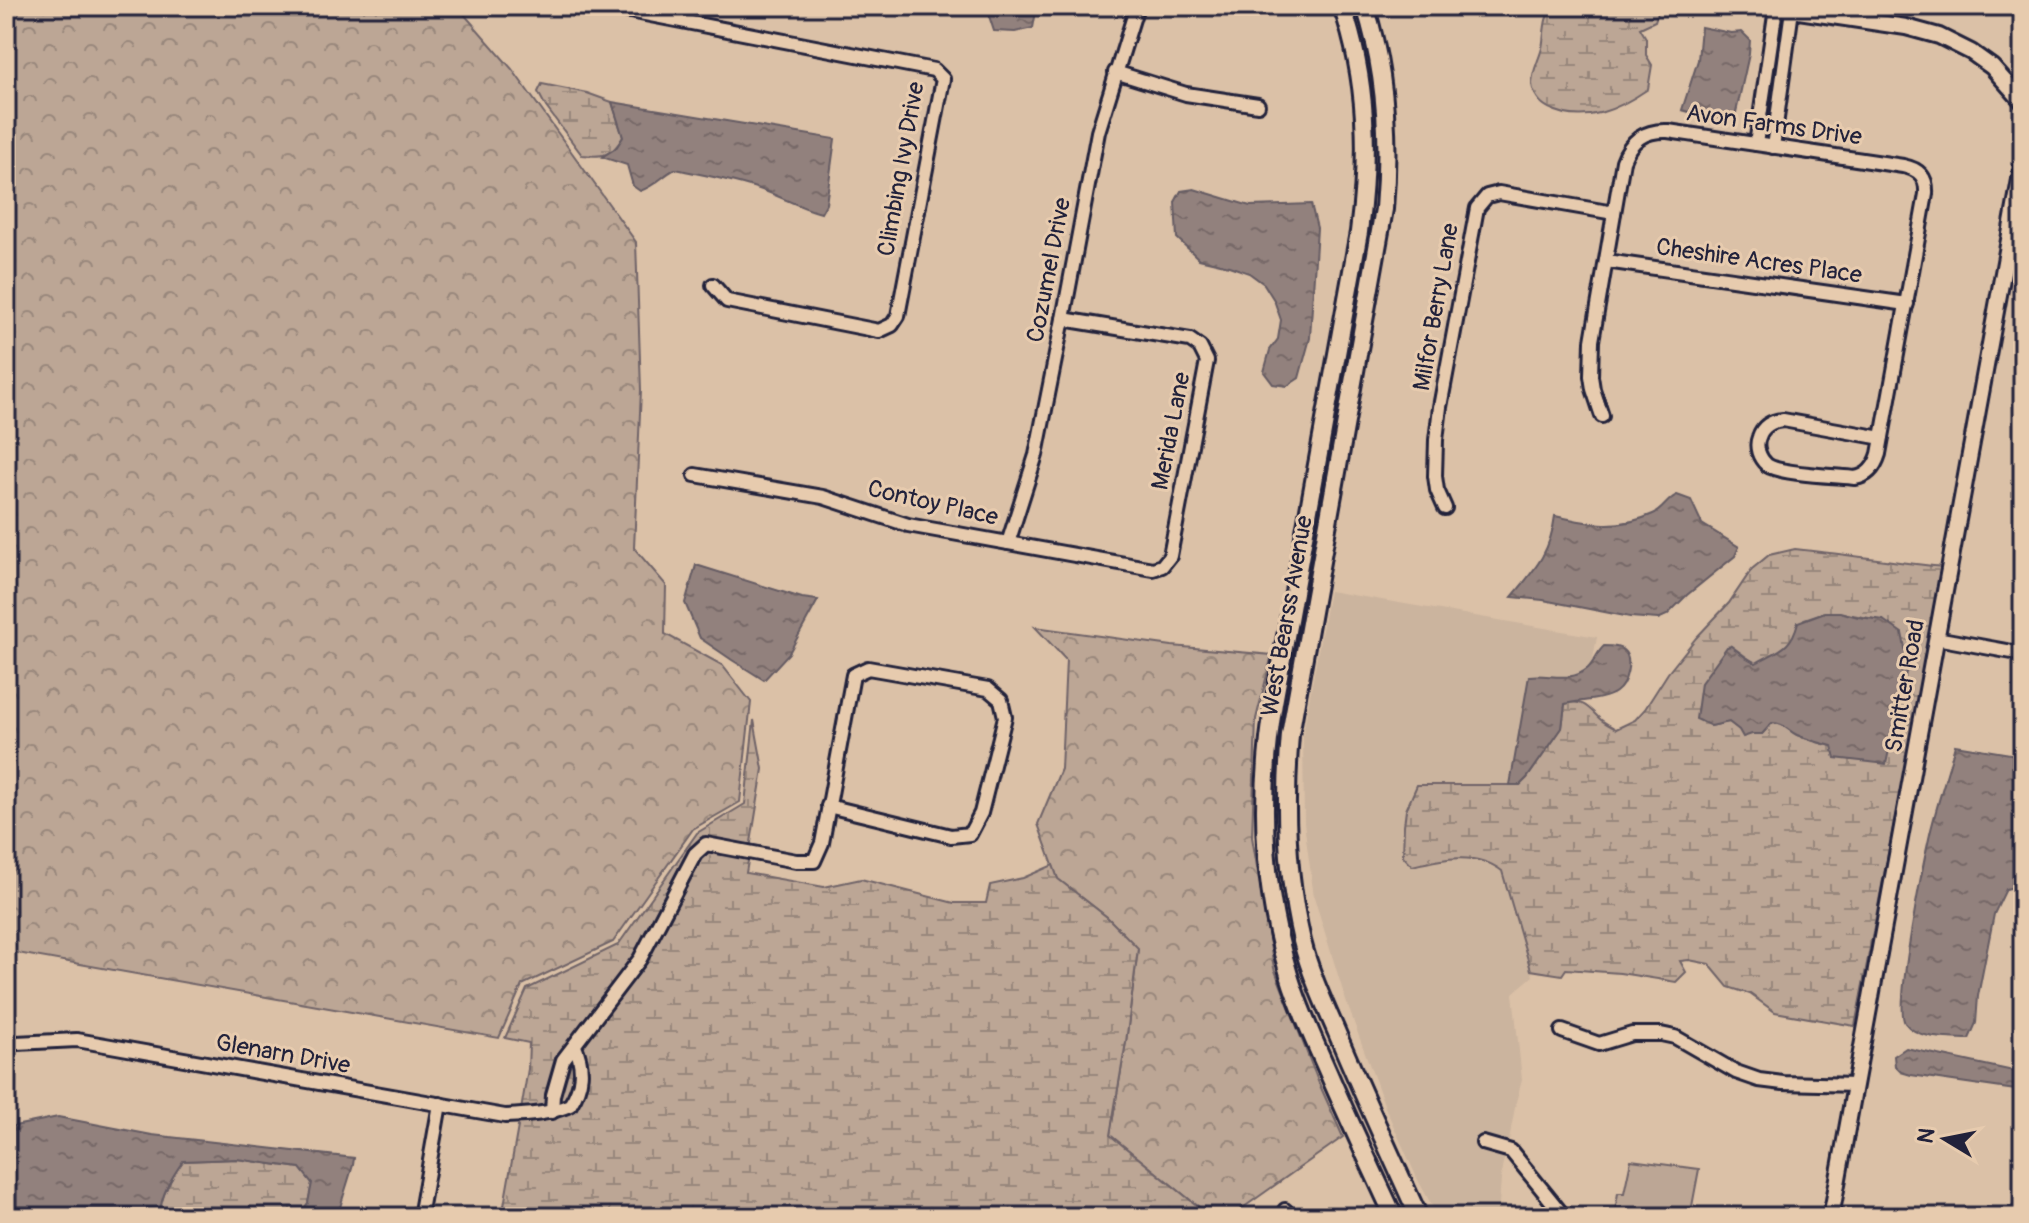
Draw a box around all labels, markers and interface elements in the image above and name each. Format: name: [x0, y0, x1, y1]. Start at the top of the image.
street label: Climbing Ivy Drive: [871, 79, 931, 258]
street label: Avon Farms Drive: [1684, 98, 1864, 152]
street label: Cozumel Drive: [1021, 195, 1077, 345]
street label: Milfor Berry Lane: [1407, 221, 1465, 393]
street label: Cheshire Acres Place: [1654, 232, 1864, 290]
street label: Merida Lane: [1145, 369, 1197, 492]
street label: Contoy Place: [865, 474, 1001, 532]
street label: West Bearss Avenue: [1255, 513, 1319, 719]
street label: Smitter Road: [1879, 617, 1931, 755]
street label: Glenarn Drive: [213, 1028, 353, 1080]
north arrow: [1905, 1099, 1985, 1179]
text: N: [1911, 1126, 1941, 1145]

